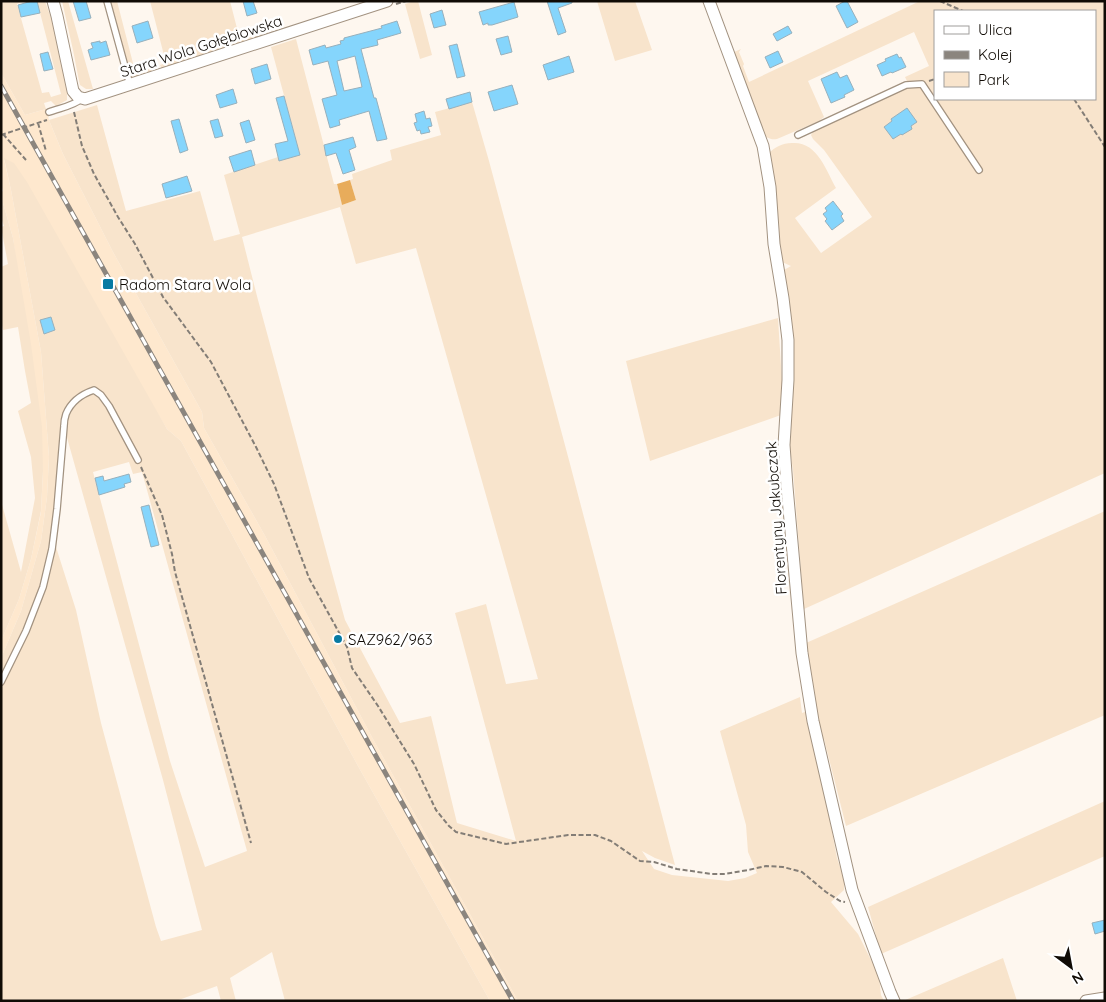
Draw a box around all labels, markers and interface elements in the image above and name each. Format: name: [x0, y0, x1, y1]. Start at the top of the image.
legend: [934, 10, 1096, 100]
street label: Stara Wola Gołębiowska: [117, 11, 285, 81]
text: Ulica: [978, 20, 1012, 39]
text: Kolej: [978, 45, 1013, 64]
text: Park: [978, 70, 1010, 89]
place label: Radom Stara Wola: [119, 275, 251, 294]
marker: Radom Stara Wola: [101, 277, 115, 291]
street label: Florentyny Jakubczak: [761, 441, 791, 595]
place label: SAZ962/963: [348, 630, 433, 649]
marker: SAZ962/963: [332, 633, 344, 645]
north arrow: [1046, 942, 1096, 992]
text: N: [1069, 968, 1087, 988]

